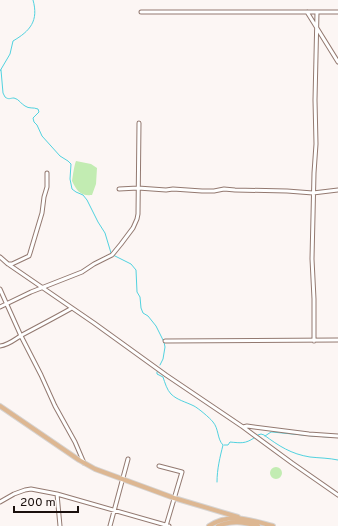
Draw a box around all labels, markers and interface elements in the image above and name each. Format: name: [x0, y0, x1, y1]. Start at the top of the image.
scale bar: [14, 488, 78, 514]
text: 200 m: [20, 495, 56, 511]

